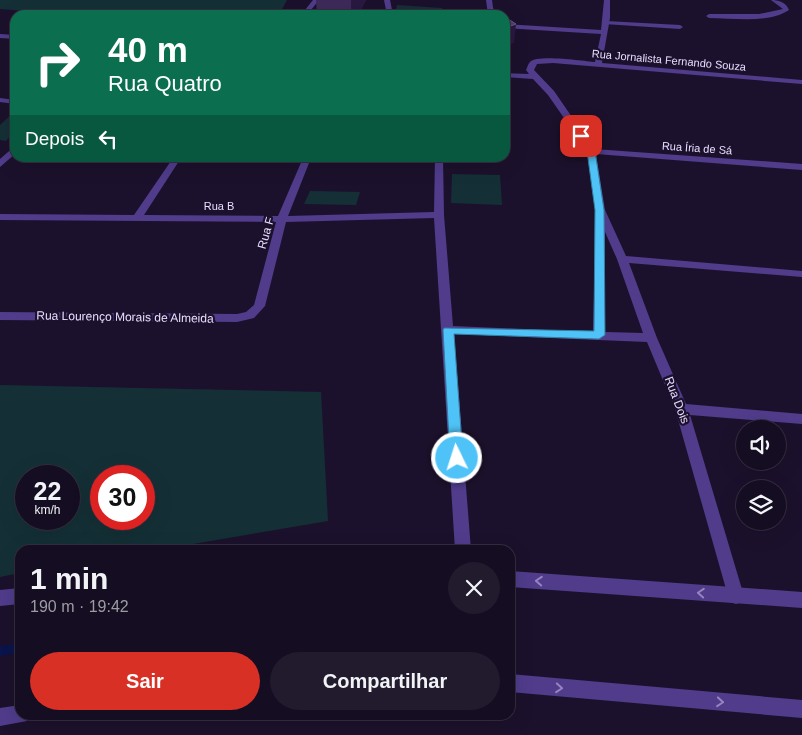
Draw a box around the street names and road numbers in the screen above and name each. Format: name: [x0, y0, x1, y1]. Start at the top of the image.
street label: Rua Jornalista Fernando Souza: [591, 47, 747, 73]
street label: Rua Íria de Sá: [662, 140, 733, 156]
street label: Rua B: [204, 200, 234, 212]
street label: Rua F: [255, 215, 277, 251]
street label: Rua Lourenço Morais de Almeida: [36, 308, 214, 326]
street label: Rua Dois: [662, 374, 692, 426]

